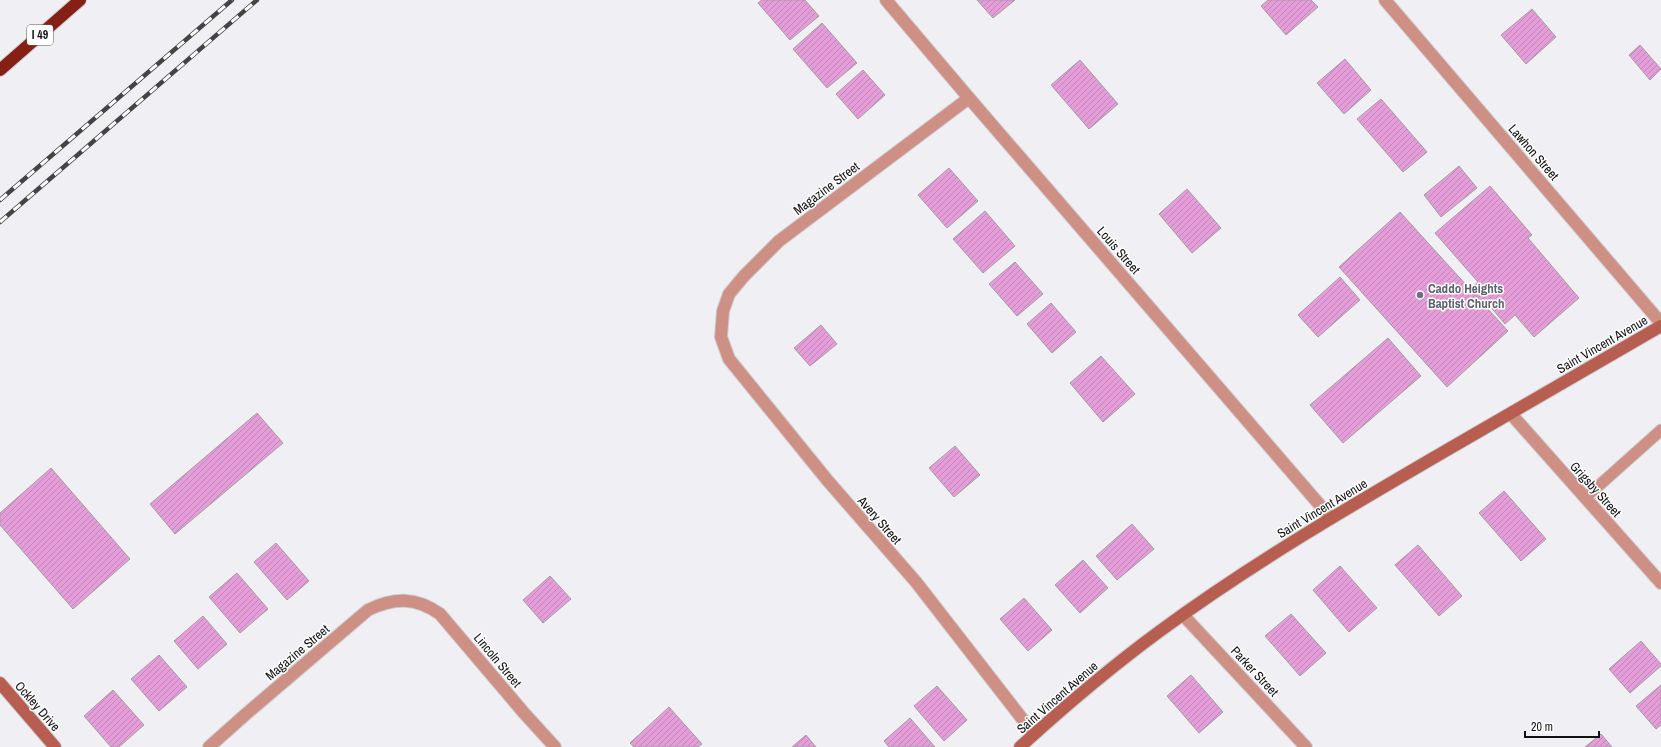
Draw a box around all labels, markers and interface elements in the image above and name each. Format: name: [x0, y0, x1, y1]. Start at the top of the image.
road number: I 49: [27, 25, 53, 45]
street label: Lawhon Street: [1505, 121, 1563, 184]
street label: Magazine Street: [790, 158, 863, 219]
street label: Louis Street: [1093, 223, 1144, 278]
place label: Caddo Heights Baptist Church: [1428, 280, 1504, 312]
marker: Caddo Heights Baptist Church: [1415, 290, 1425, 300]
street label: Saint Vincent Avenue: [1554, 311, 1651, 377]
street label: Grigsby Street: [1566, 458, 1625, 521]
street label: Saint Vincent Avenue: [1274, 475, 1370, 542]
street label: Avery Street: [853, 492, 905, 548]
street label: Magazine Street: [262, 621, 333, 684]
street label: Lincoln Street: [470, 630, 525, 691]
street label: Parker Street: [1227, 643, 1282, 700]
street label: Saint Vincent Avenue: [1013, 657, 1102, 737]
street label: Ockley Drive: [11, 678, 64, 735]
scale bar: [1525, 713, 1599, 739]
text: 20 m: [1531, 719, 1553, 735]

